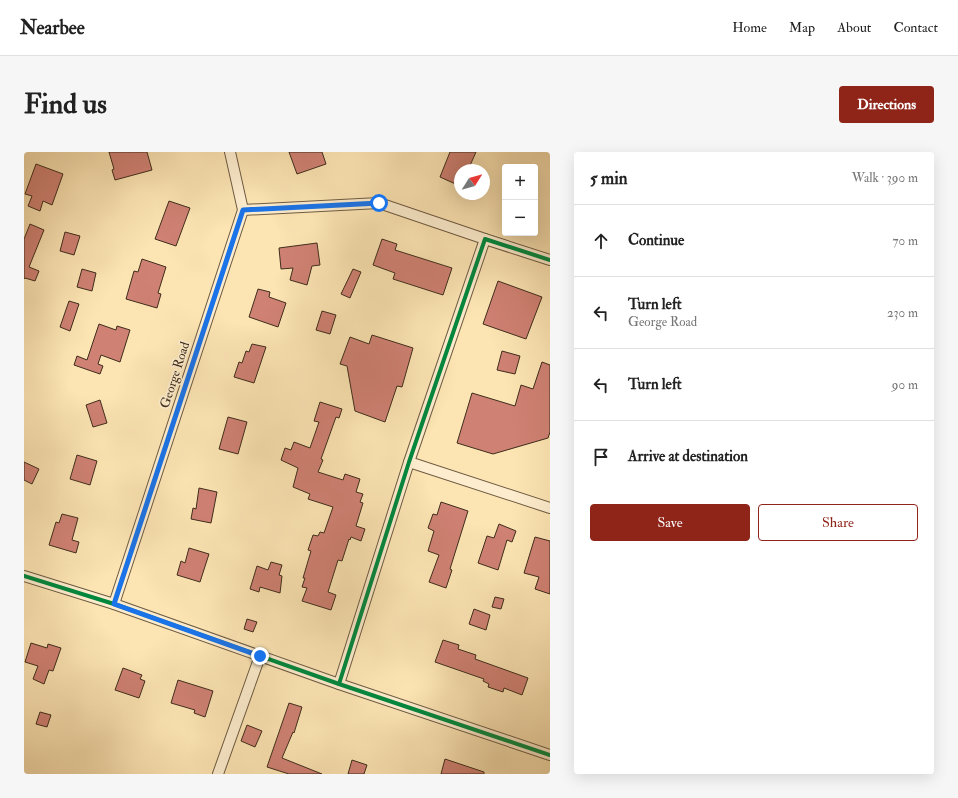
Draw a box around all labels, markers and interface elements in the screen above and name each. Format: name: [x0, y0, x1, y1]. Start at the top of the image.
text: Nearbee: [20, 16, 85, 40]
text: Home: [732, 19, 767, 36]
text: Map: [789, 19, 815, 36]
text: About: [837, 19, 871, 36]
text: Contact: [893, 19, 938, 36]
button: Directions: [839, 86, 934, 123]
text: Find us: [24, 87, 107, 122]
north arrow: [454, 164, 490, 200]
map controls: [502, 164, 538, 236]
button: +: [502, 164, 538, 200]
text: 5 min: [590, 168, 628, 189]
text: Walk · 390 m: [852, 170, 918, 186]
route start: [370, 194, 388, 212]
button: −: [502, 200, 538, 236]
icon: ahead: [590, 230, 612, 252]
text: Continue: [628, 231, 684, 250]
text: 70 m: [893, 233, 918, 249]
text: Turn left: [628, 295, 682, 314]
icon: left: [590, 302, 612, 324]
text: 230 m: [887, 305, 918, 321]
text: George Road: [628, 314, 697, 330]
street label: George Road: [157, 339, 193, 410]
icon: left: [590, 374, 612, 396]
text: Turn left: [628, 375, 682, 394]
text: 90 m: [892, 377, 918, 393]
icon: arrive: [590, 446, 612, 468]
text: Arrive at destination: [628, 447, 748, 466]
button: Save: [590, 504, 750, 541]
button: Share: [758, 504, 918, 541]
route end: [251, 647, 269, 665]

